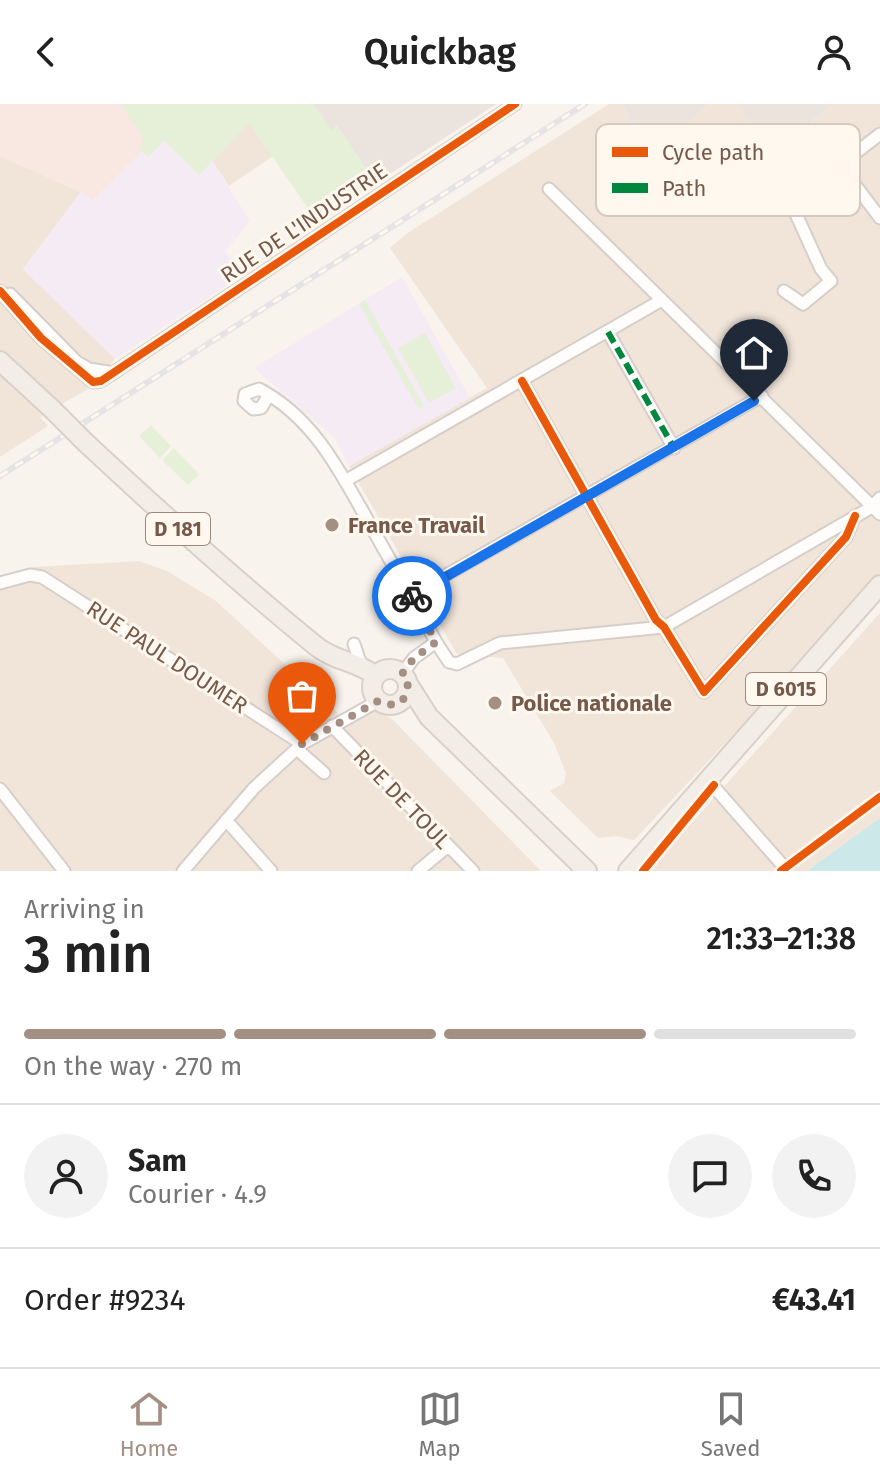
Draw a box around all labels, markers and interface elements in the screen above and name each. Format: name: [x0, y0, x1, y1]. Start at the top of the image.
icon: back: [24, 30, 68, 74]
text: Quickbag: [364, 30, 516, 74]
icon: person: [812, 30, 856, 74]
legend: [596, 124, 860, 216]
text: Cycle path: [662, 139, 764, 166]
street label: RUE DE L'INDUSTRIE: [216, 157, 392, 289]
text: Path: [662, 175, 706, 202]
pin: [720, 319, 788, 401]
icon: home: [732, 331, 776, 375]
place label: France Travail: [348, 512, 485, 539]
road number: D 181: [146, 513, 210, 545]
marker: France Travail: [323, 516, 341, 534]
courier: [372, 556, 452, 636]
icon: bike: [390, 574, 434, 618]
street label: RUE PAUL DOUMER: [81, 595, 253, 719]
pin: [268, 662, 336, 744]
road number: D 6015: [746, 673, 826, 705]
icon: bag: [280, 674, 324, 718]
place label: Police nationale: [511, 690, 672, 717]
marker: Police nationale: [486, 694, 504, 712]
street label: RUE DE TOUL: [348, 743, 456, 855]
text: Arriving in: [24, 894, 145, 925]
text: 21:33–21:38: [706, 921, 856, 957]
text: 3 min: [24, 923, 152, 986]
text: On the way · 270 m: [24, 1051, 242, 1082]
button: person: [24, 1134, 108, 1218]
button: chat: [668, 1134, 752, 1218]
button: phone: [772, 1134, 856, 1218]
text: Sam: [128, 1143, 187, 1179]
text: Courier · 4.9: [128, 1179, 267, 1210]
text: Order #9234: [24, 1282, 185, 1318]
text: €43.41: [772, 1282, 856, 1318]
tab: Home: [120, 1387, 178, 1462]
tab: Map: [418, 1387, 462, 1462]
tab: Saved: [701, 1387, 760, 1462]

